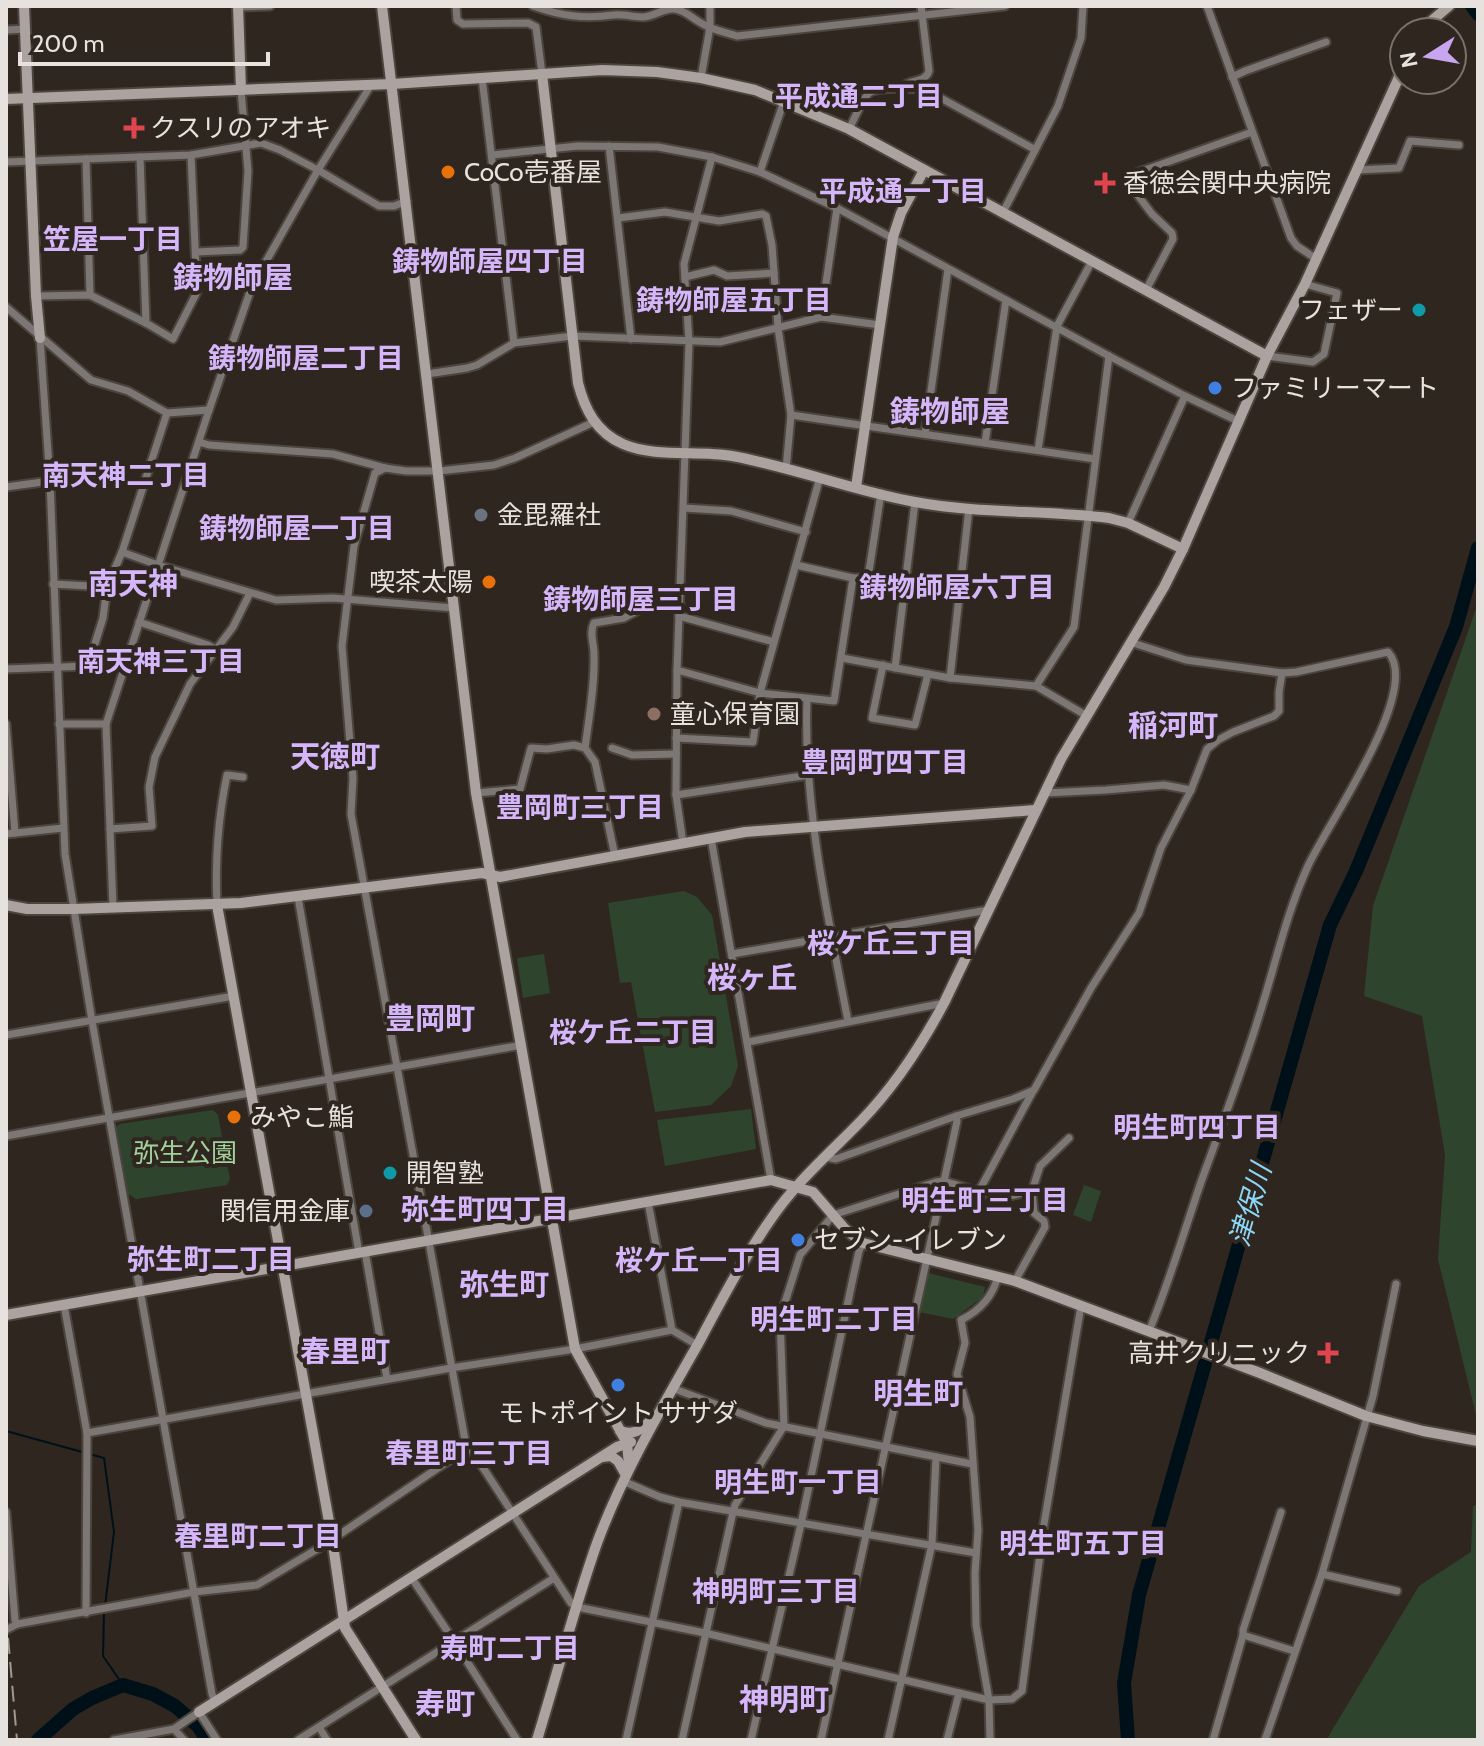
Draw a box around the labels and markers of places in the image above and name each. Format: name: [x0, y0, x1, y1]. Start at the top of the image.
place label: クスリのアオキ: [150, 112, 331, 144]
marker: クスリのアオキ: [125, 119, 143, 137]
place label: CoCo壱番屋: [464, 156, 602, 188]
marker: CoCo壱番屋: [439, 163, 457, 181]
place label: 香徳会関中央病院: [1123, 167, 1331, 199]
marker: 香徳会関中央病院: [1094, 172, 1116, 194]
place label: フェザー: [1299, 294, 1403, 326]
marker: フェザー: [1410, 301, 1428, 319]
place label: ファミリーマート: [1231, 372, 1439, 404]
marker: ファミリーマート: [1206, 379, 1224, 397]
place label: 金毘羅社: [497, 499, 601, 531]
marker: 金毘羅社: [472, 506, 490, 524]
place label: 喫茶太陽: [369, 566, 473, 598]
marker: 喫茶太陽: [480, 573, 498, 591]
place label: 童心保育園: [670, 698, 800, 730]
marker: 童心保育園: [645, 705, 663, 723]
place label: みやこ鮨: [250, 1101, 354, 1133]
marker: みやこ鮨: [225, 1108, 243, 1126]
place label: 開智塾: [406, 1157, 484, 1189]
marker: 開智塾: [381, 1164, 399, 1182]
place label: 関信用金庫: [220, 1195, 350, 1227]
marker: 関信用金庫: [357, 1202, 375, 1220]
place label: セブン-イレブン: [814, 1224, 1007, 1256]
marker: セブン-イレブン: [789, 1231, 807, 1249]
place label: 高井クリニック: [1128, 1337, 1310, 1369]
marker: 高井クリニック: [1317, 1342, 1339, 1364]
marker: モトポイント ササダ: [609, 1376, 627, 1394]
place label: モトポイント ササダ: [498, 1397, 738, 1429]

